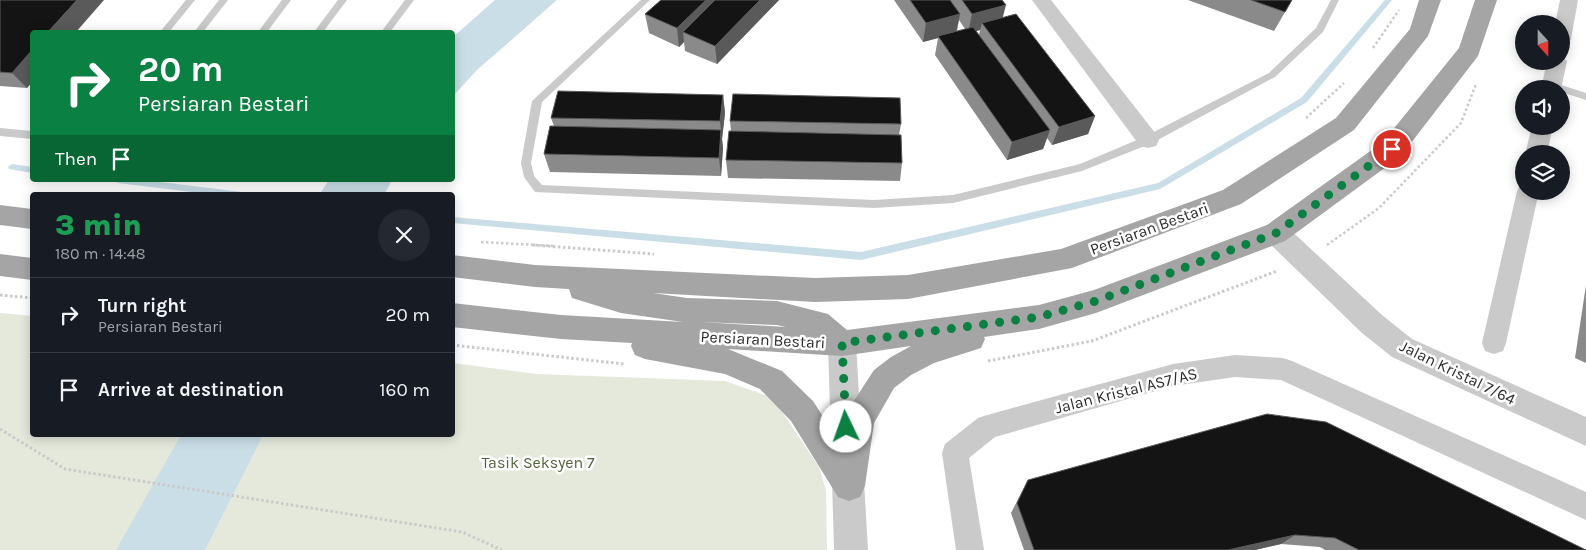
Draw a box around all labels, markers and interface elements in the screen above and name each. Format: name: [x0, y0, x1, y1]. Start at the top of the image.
north arrow: [1515, 15, 1570, 70]
map controls: [1515, 15, 1570, 200]
text: 20 m: [138, 49, 223, 90]
icon: right: [55, 50, 120, 115]
button: sound: [1515, 80, 1570, 135]
text: Persiaran Bestari: [138, 91, 310, 117]
pin: [1371, 128, 1413, 170]
icon: arrive: [1378, 135, 1406, 163]
icon: arrive: [107, 145, 135, 173]
button: layers: [1515, 145, 1570, 200]
text: Then: [55, 148, 97, 170]
street label: Persiaran Bestari: [1087, 198, 1211, 259]
text: 3 min: [55, 207, 142, 243]
button: close: [378, 209, 430, 261]
text: 180 m · 14:48: [55, 244, 146, 263]
text: Turn right: [98, 295, 187, 317]
icon: right: [55, 301, 83, 329]
text: 20 m: [385, 304, 430, 326]
text: Persiaran Bestari: [98, 317, 223, 336]
street label: Persiaran Bestari: [700, 327, 826, 352]
street label: Jalan Kristal 7/64: [1397, 336, 1519, 409]
street label: Jalan Kristal AS7/AS: [1053, 364, 1199, 417]
icon: arrive: [55, 376, 83, 404]
text: Arrive at destination: [98, 379, 284, 401]
text: 160 m: [379, 379, 430, 401]
position arrow: [819, 400, 871, 452]
park label: Tasik Seksyen 7: [481, 453, 595, 472]

